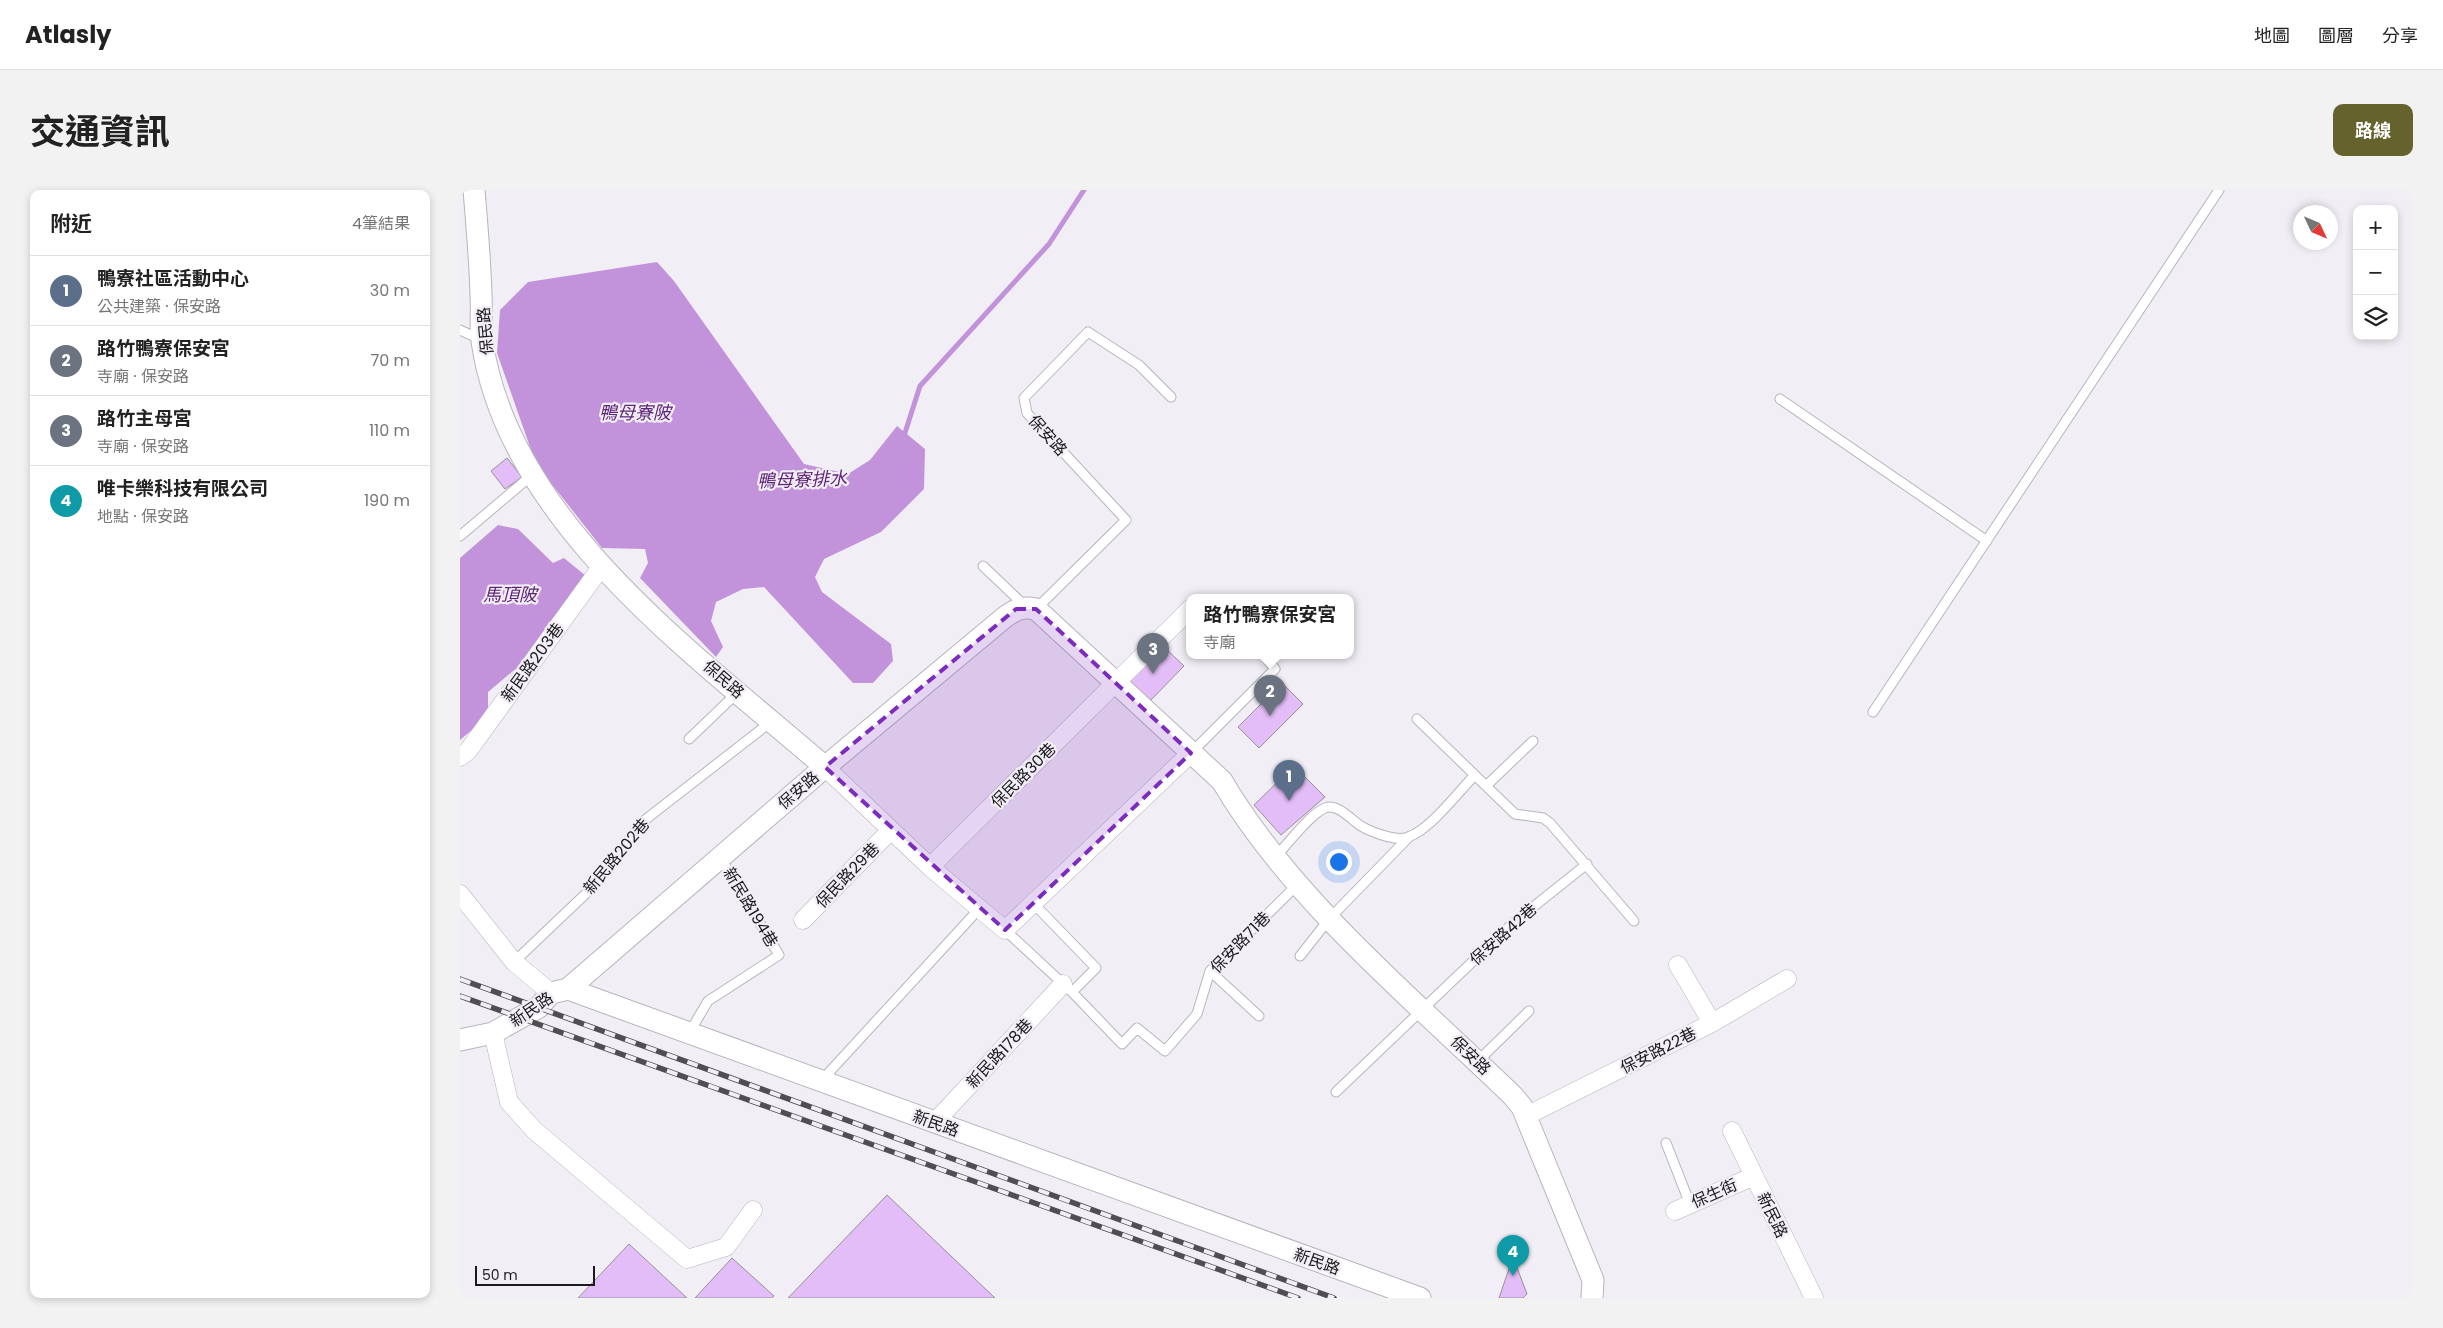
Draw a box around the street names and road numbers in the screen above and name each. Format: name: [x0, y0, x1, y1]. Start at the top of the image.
street label: 保民路: [472, 306, 499, 356]
street label: 保安路: [1023, 410, 1072, 461]
street label: 新民路203巷: [496, 618, 569, 707]
street label: 保民路: [698, 655, 749, 704]
street label: 保民路30巷: [986, 738, 1061, 813]
street label: 保安路: [773, 766, 824, 815]
street label: 新民路202巷: [578, 814, 655, 899]
street label: 保民路29巷: [810, 837, 885, 913]
street label: 新民路194巷: [718, 863, 783, 951]
street label: 保安路42巷: [1465, 898, 1542, 971]
street label: 保安路71巷: [1205, 906, 1276, 978]
street label: 新民路: [505, 986, 558, 1032]
street label: 新民路178巷: [961, 1013, 1038, 1093]
street label: 保安路22巷: [1616, 1021, 1700, 1079]
street label: 保安路: [1445, 1030, 1496, 1080]
street label: 新民路: [909, 1104, 962, 1142]
street label: 保生街: [1688, 1173, 1741, 1214]
street label: 新民路: [1752, 1189, 1793, 1242]
street label: 新民路: [1290, 1242, 1343, 1280]

